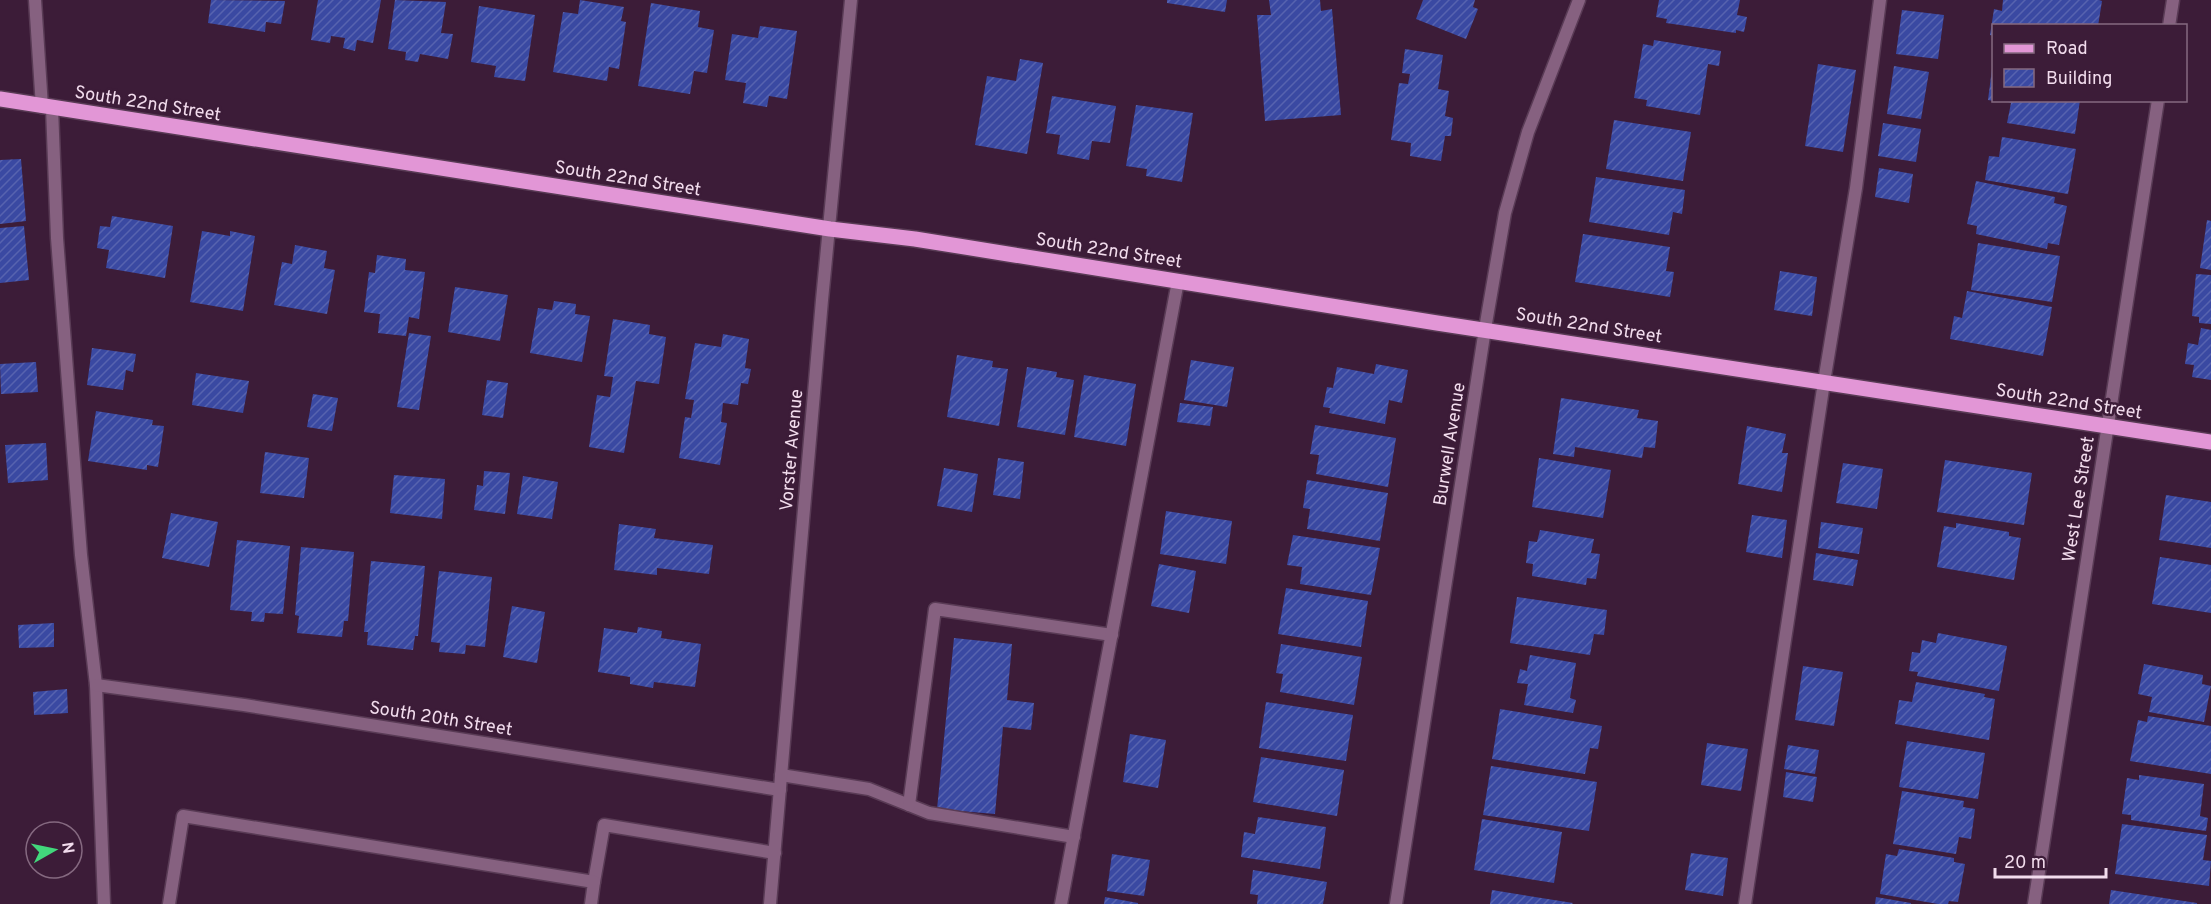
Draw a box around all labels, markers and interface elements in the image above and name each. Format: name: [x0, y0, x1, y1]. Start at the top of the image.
legend: [1992, 24, 2187, 102]
text: Road: [2046, 38, 2088, 61]
text: Building: [2046, 68, 2112, 91]
street label: South 22nd Street: [73, 82, 223, 127]
street label: South 22nd Street: [553, 157, 703, 202]
street label: South 22nd Street: [1034, 229, 1184, 274]
street label: South 22nd Street: [1514, 304, 1664, 349]
street label: South 22nd Street: [1994, 380, 2144, 425]
street label: Burwell Avenue: [1429, 381, 1472, 508]
street label: Vorster Avenue: [776, 388, 809, 512]
street label: West Lee Street: [2058, 435, 2101, 564]
street label: South 20th Street: [368, 697, 514, 742]
north arrow: [24, 820, 84, 880]
text: N: [56, 841, 78, 855]
scale bar: [1995, 841, 2106, 879]
text: 20 m: [2004, 852, 2046, 875]

